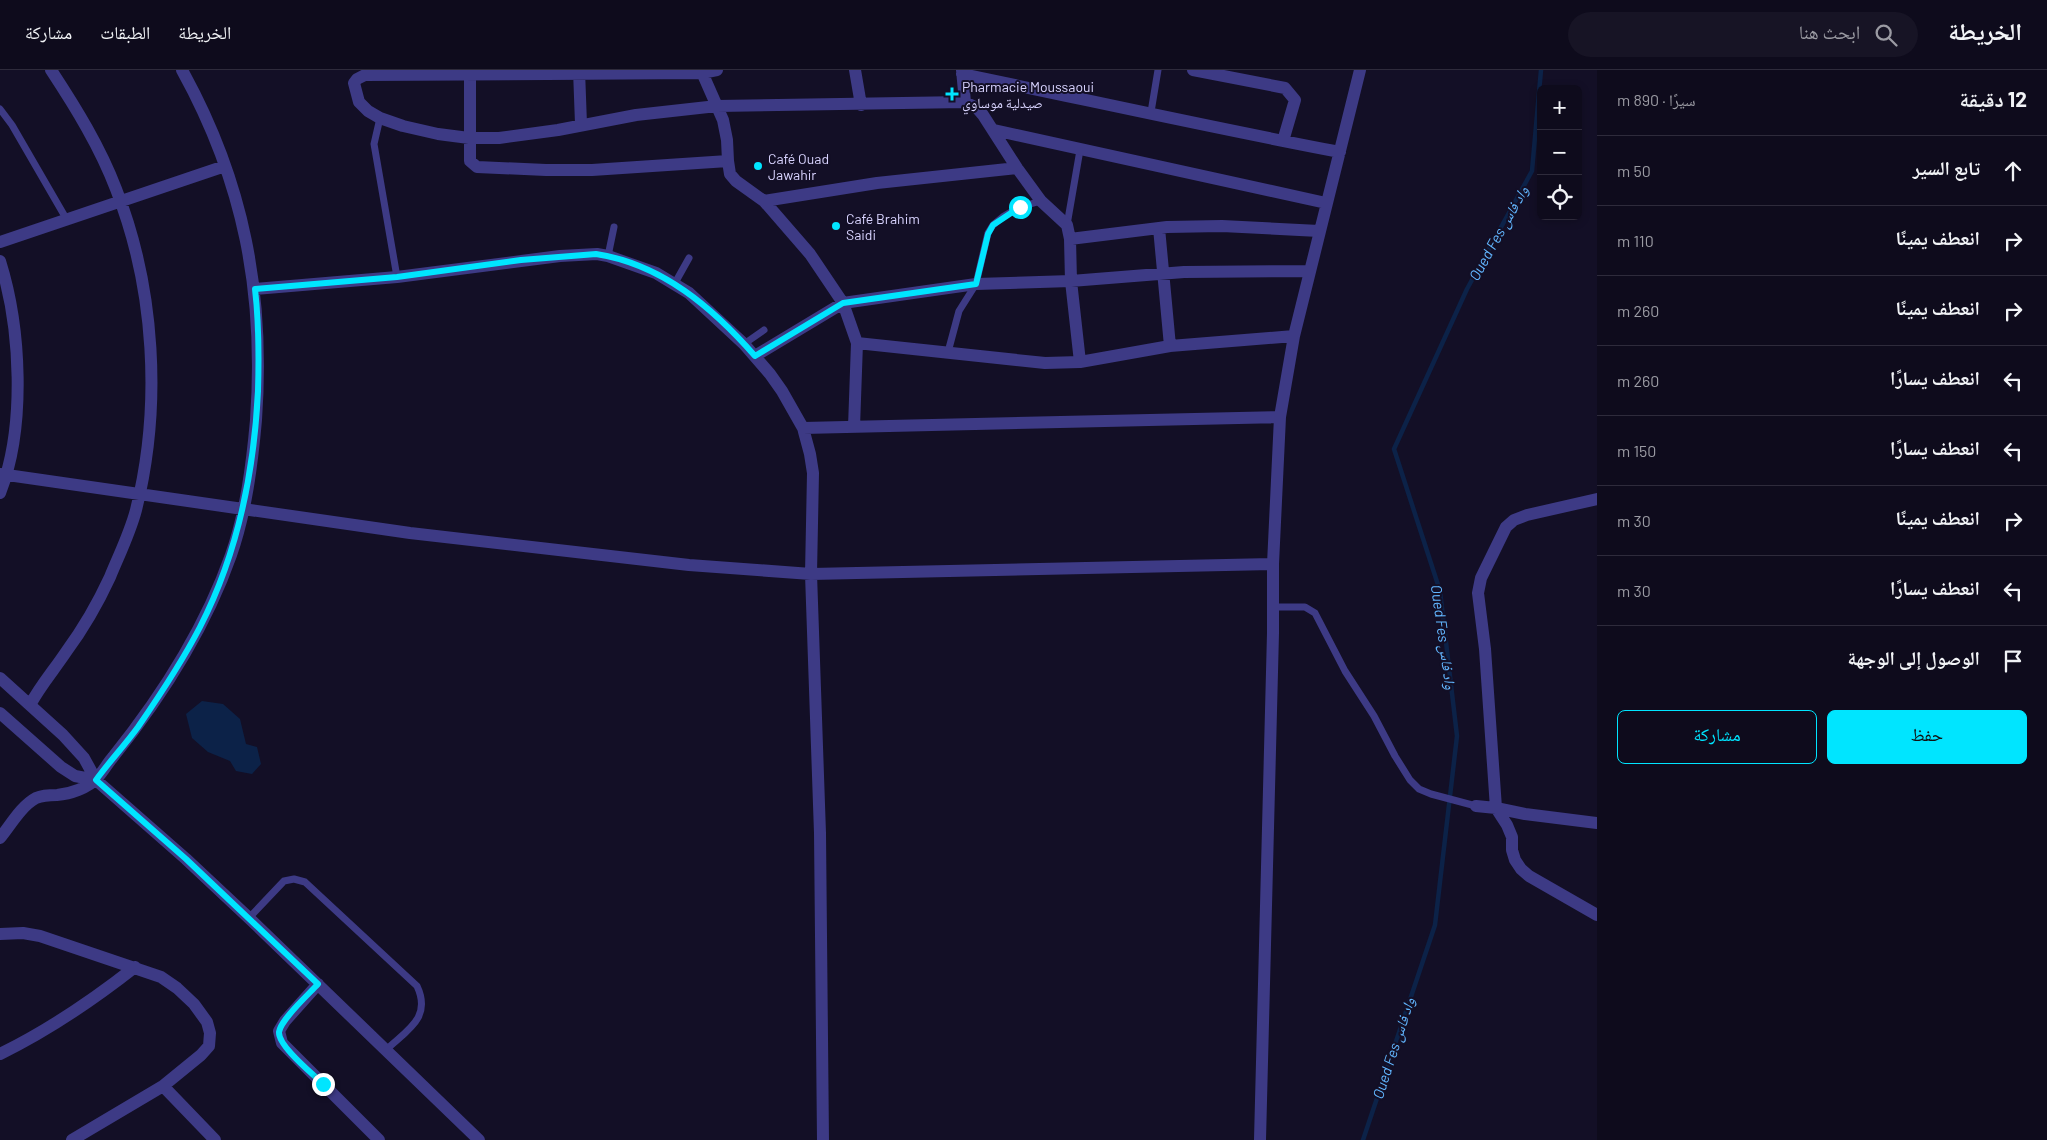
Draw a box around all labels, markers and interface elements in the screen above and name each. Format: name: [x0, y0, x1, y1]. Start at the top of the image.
search box: [1568, 12, 1918, 57]
text: الخريطة: [1948, 16, 2022, 45]
text: ابحث هنا: [1799, 20, 1860, 43]
text: مشاركة: [25, 21, 72, 43]
text: الطبقات: [100, 21, 150, 43]
text: الخريطة: [178, 21, 231, 43]
icon: search: [1872, 21, 1900, 49]
place label: Pharmacie Moussaoui صيدلية موساوي: [962, 78, 1094, 114]
map controls: [1537, 85, 1582, 220]
button: +: [1537, 85, 1582, 130]
text: 12 دقيقة: [1959, 86, 2027, 111]
marker: Pharmacie Moussaoui صيدلية موساوي: [946, 88, 958, 100]
text: سيرًا · 890 m: [1617, 90, 1695, 109]
button: −: [1537, 130, 1582, 175]
place label: Café Ouad Jawahir: [768, 150, 829, 183]
text: تابع السير: [1913, 156, 1980, 179]
icon: ahead: [1999, 157, 2027, 185]
marker: Café Ouad Jawahir: [752, 160, 764, 172]
text: 50 m: [1617, 161, 1651, 180]
button: locate: [1537, 175, 1582, 220]
water label: Oued Fes واد فاس: [1465, 182, 1532, 284]
route start: [1009, 196, 1032, 219]
place label: Café Brahim Saidi: [846, 210, 920, 243]
marker: Café Brahim Saidi: [830, 220, 842, 232]
text: انعطف يمينًا: [1896, 226, 1980, 249]
icon: right: [1999, 227, 2027, 255]
text: 110 m: [1617, 231, 1654, 250]
text: انعطف يمينًا: [1896, 296, 1980, 319]
icon: right: [1999, 297, 2027, 325]
text: 260 m: [1617, 301, 1659, 320]
text: انعطف يسارًا: [1890, 366, 1980, 389]
icon: left: [1999, 367, 2027, 395]
text: 260 m: [1617, 371, 1659, 390]
text: انعطف يسارًا: [1890, 436, 1980, 459]
icon: left: [1999, 437, 2027, 465]
text: 150 m: [1617, 441, 1656, 460]
text: انعطف يمينًا: [1896, 506, 1980, 529]
icon: right: [1999, 507, 2027, 535]
text: 30 m: [1617, 511, 1651, 530]
text: انعطف يسارًا: [1890, 576, 1980, 599]
icon: left: [1999, 577, 2027, 605]
text: 30 m: [1617, 581, 1651, 600]
water label: Oued Fes واد فاس: [1427, 583, 1460, 691]
text: الوصول إلى الوجهة: [1847, 646, 1980, 669]
icon: arrive: [1999, 647, 2027, 675]
button: مشاركة: [1617, 710, 1817, 764]
button: حفظ: [1827, 710, 2027, 764]
water label: Oued Fes واد فاس: [1368, 995, 1419, 1101]
route end: [312, 1073, 335, 1096]

